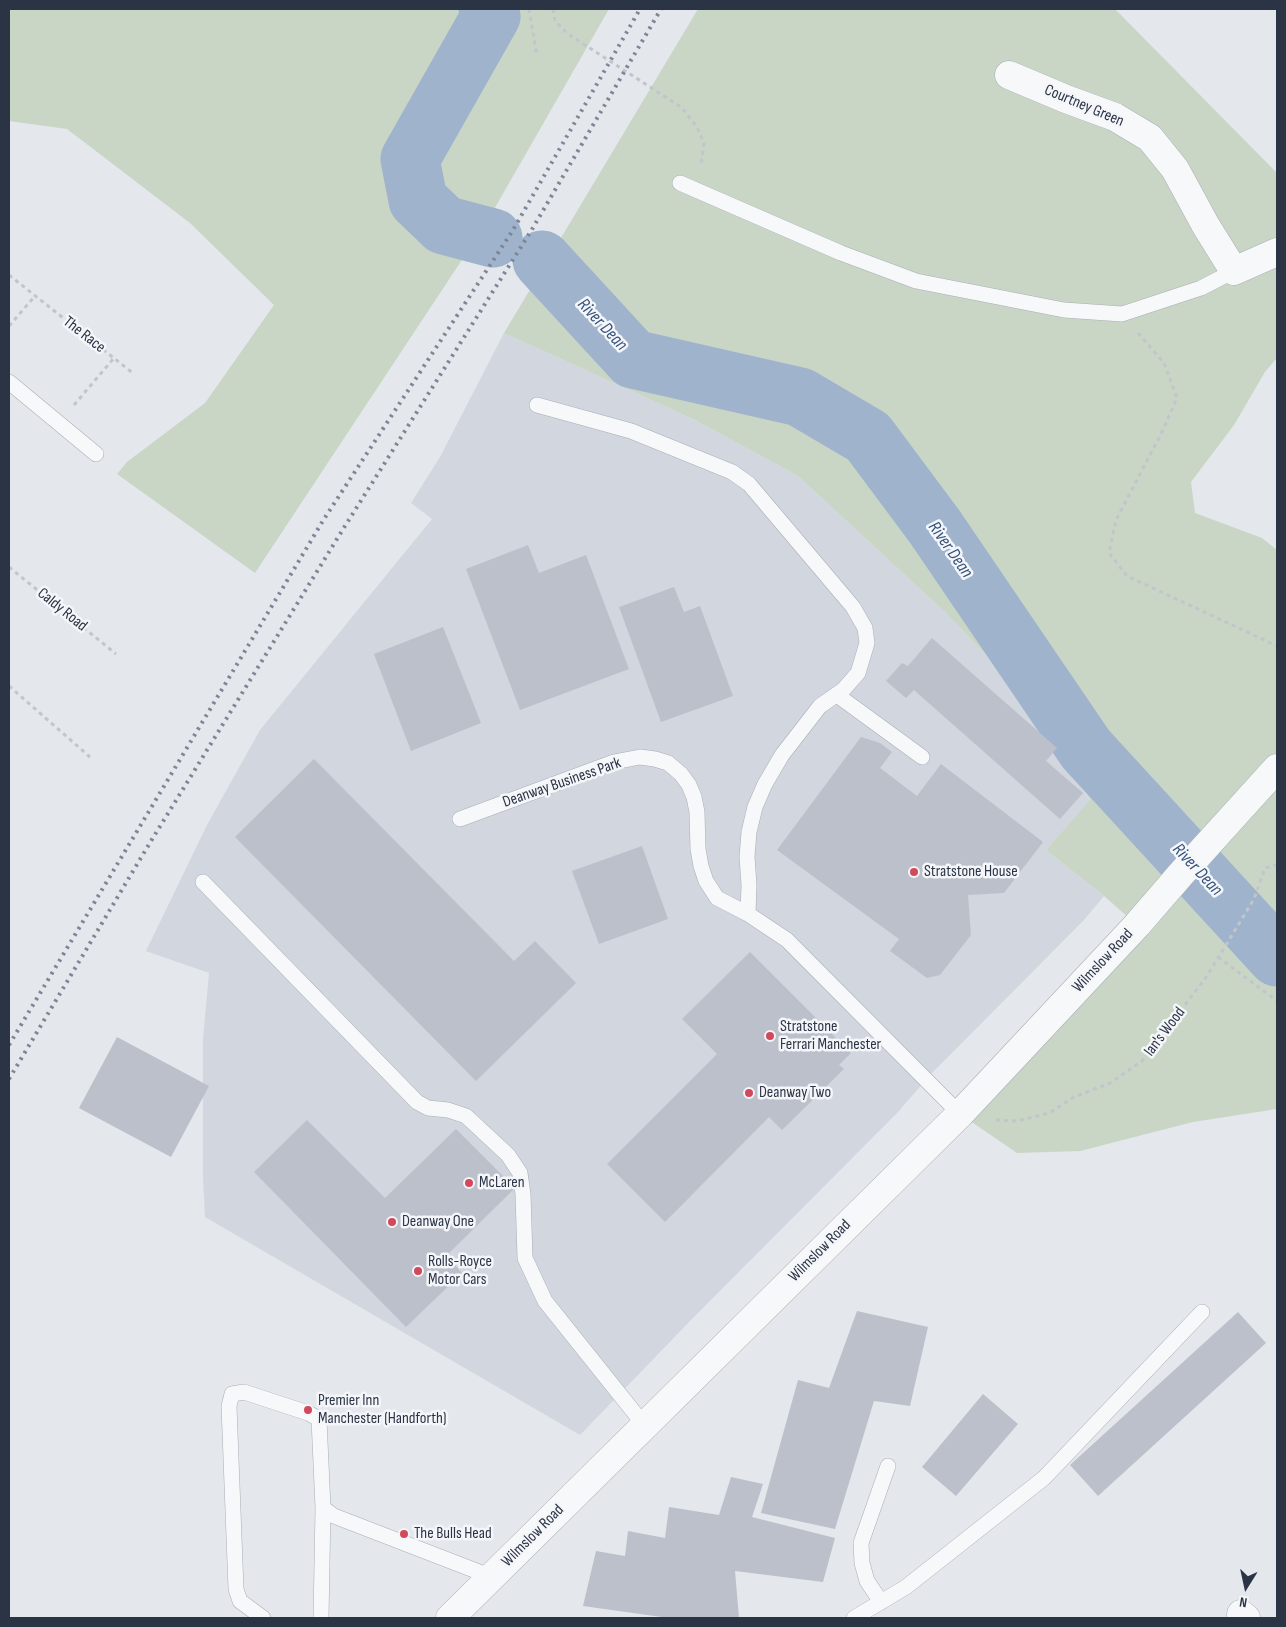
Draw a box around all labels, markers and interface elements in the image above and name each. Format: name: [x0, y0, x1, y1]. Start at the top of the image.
street label: Courtney Green: [1041, 81, 1127, 131]
water label: River Dean: [572, 294, 632, 356]
street label: The Race: [59, 313, 109, 357]
water label: River Dean: [923, 518, 977, 582]
street label: Caldy Road: [33, 584, 91, 636]
street label: Deanway Business Park: [500, 754, 624, 812]
water label: River Dean: [1167, 839, 1227, 901]
place label: Stratstone House: [924, 862, 1018, 882]
marker: Stratstone House: [908, 866, 920, 878]
street label: Wilmslow Road: [1069, 925, 1137, 997]
street label: Ian's Wood: [1140, 1004, 1190, 1060]
place label: Stratstone Ferrari Manchester: [780, 1017, 881, 1055]
marker: Stratstone Ferrari Manchester: [764, 1030, 776, 1042]
place label: Deanway Two: [759, 1083, 831, 1103]
marker: Deanway Two: [743, 1087, 755, 1099]
place label: McLaren: [479, 1173, 525, 1193]
marker: McLaren: [463, 1177, 475, 1189]
place label: Deanway One: [402, 1212, 474, 1232]
marker: Deanway One: [386, 1216, 398, 1228]
street label: Wilmslow Road: [785, 1216, 855, 1286]
place label: Rolls-Royce Motor Cars: [428, 1252, 492, 1290]
marker: Rolls-Royce Motor Cars: [412, 1265, 424, 1277]
place label: Premier Inn Manchester (Handforth): [318, 1391, 446, 1429]
marker: Premier Inn Manchester (Handforth): [302, 1404, 314, 1416]
street label: Wilmslow Road: [498, 1501, 568, 1571]
place label: The Bulls Head: [414, 1524, 492, 1544]
marker: The Bulls Head: [398, 1528, 410, 1540]
north arrow: [1221, 1562, 1271, 1612]
text: N: [1238, 1593, 1248, 1611]

